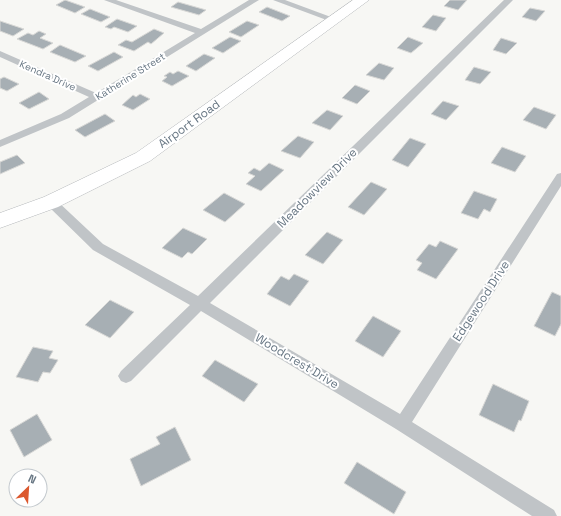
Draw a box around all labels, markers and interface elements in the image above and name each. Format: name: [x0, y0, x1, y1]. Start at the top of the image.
street label: Katherine Street: [93, 50, 168, 103]
street label: Kendra Drive: [18, 57, 78, 94]
street label: Airport Road: [155, 96, 223, 152]
street label: Meadowview Drive: [274, 145, 360, 231]
street label: Edgewood Drive: [449, 258, 513, 344]
street label: Woodcrest Drive: [252, 330, 342, 392]
north arrow: [8, 468, 48, 508]
text: N: [26, 471, 39, 487]

